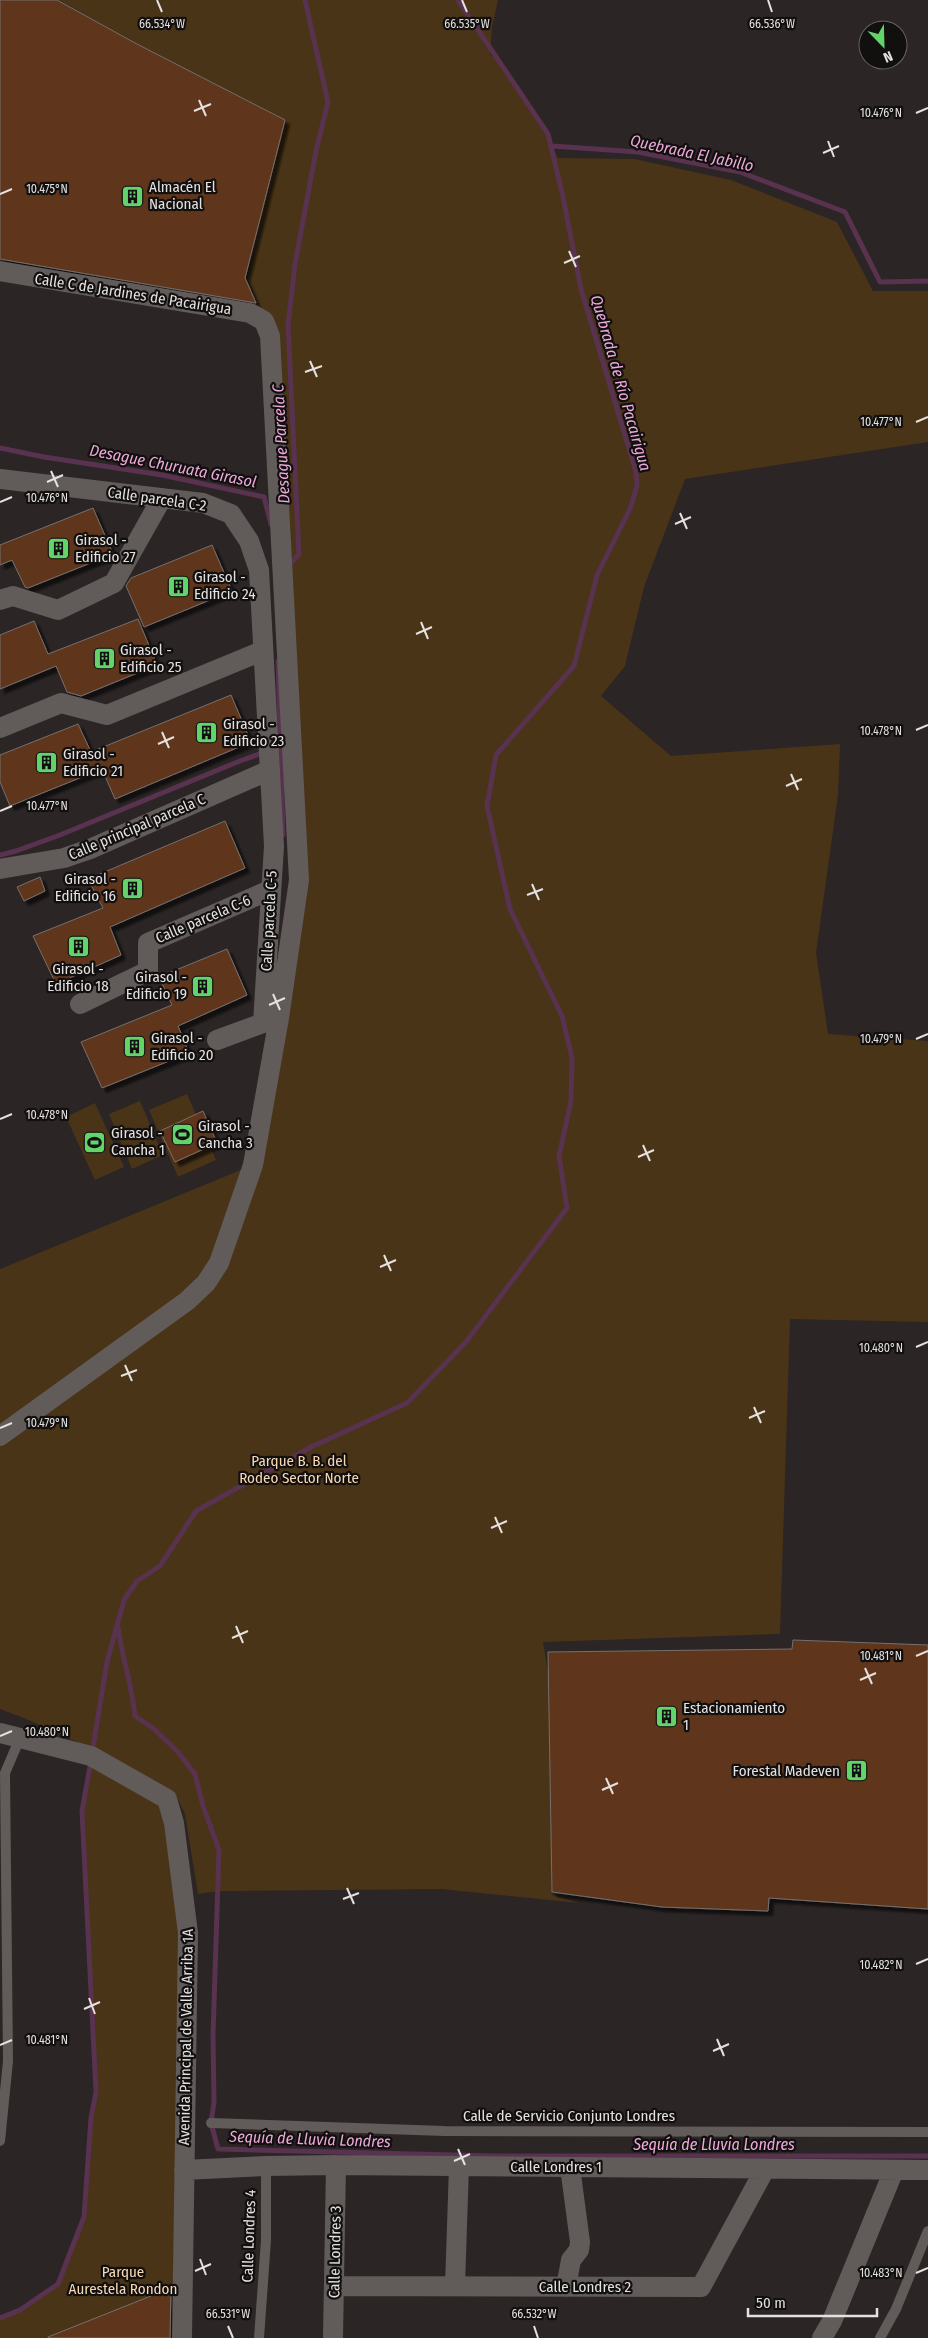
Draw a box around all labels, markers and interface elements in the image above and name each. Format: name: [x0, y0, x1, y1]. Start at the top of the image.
text: 66.534°W: [139, 17, 185, 31]
text: 66.535°W: [444, 17, 490, 31]
text: 66.536°W: [749, 17, 795, 31]
north arrow: [858, 20, 908, 70]
text: N: [881, 47, 895, 66]
text: 10.476°N: [860, 106, 902, 120]
water label: Quebrada El Jabillo: [629, 131, 755, 175]
place label: Almacén El Nacional: [149, 178, 216, 213]
text: 10.475°N: [26, 182, 68, 196]
building icon: Almacén El Nacional: [121, 184, 145, 208]
street label: Calle C de Jardines de Pacairigua: [33, 270, 233, 318]
water label: Quebrada de Río Pacairigua: [587, 293, 655, 473]
water label: Desague Parcela C: [268, 383, 294, 504]
text: 10.477°N: [860, 415, 902, 429]
water label: Desague Churuata Girasol: [88, 441, 258, 491]
street label: Calle parcela C-2: [106, 483, 208, 515]
text: 10.476°N: [26, 491, 68, 505]
place label: Girasol - Edificio 27: [75, 531, 136, 566]
building icon: Girasol - Edificio 27: [47, 537, 71, 561]
place label: Girasol - Edificio 24: [194, 568, 256, 603]
building icon: Girasol - Edificio 24: [166, 574, 190, 598]
place label: Girasol - Edificio 25: [120, 641, 182, 676]
building icon: Girasol - Edificio 25: [92, 647, 116, 671]
place label: Girasol - Edificio 23: [223, 715, 285, 750]
building icon: Girasol - Edificio 23: [195, 721, 219, 745]
text: 10.478°N: [860, 724, 902, 738]
place label: Girasol - Edificio 21: [63, 745, 123, 780]
building icon: Girasol - Edificio 21: [35, 751, 59, 775]
street label: Calle principal parcela C: [66, 790, 209, 864]
text: 10.477°N: [26, 799, 68, 813]
place label: Girasol - Edificio 16: [55, 870, 116, 905]
street label: Calle parcela C-5: [257, 870, 281, 972]
building icon: Girasol - Edificio 16: [120, 876, 144, 900]
street label: Calle parcela C-6: [153, 891, 253, 947]
building icon: Girasol - Edificio 18: [66, 934, 90, 958]
place label: Girasol - Edificio 18: [47, 960, 109, 995]
place label: Girasol - Edificio 19: [126, 968, 187, 1003]
building icon: Girasol - Edificio 19: [191, 974, 215, 998]
place label: Girasol - Edificio 20: [151, 1029, 213, 1064]
text: 10.479°N: [860, 1032, 902, 1046]
building icon: Girasol - Edificio 20: [123, 1035, 147, 1059]
text: 10.478°N: [26, 1108, 68, 1122]
place label: Girasol - Cancha 3: [198, 1117, 253, 1152]
sports icon: Girasol - Cancha 3: [170, 1123, 194, 1147]
place label: Girasol - Cancha 1: [111, 1124, 165, 1159]
sports icon: Girasol - Cancha 1: [83, 1130, 107, 1154]
text: 10.480°N: [859, 1341, 903, 1355]
text: 10.479°N: [26, 1416, 68, 1430]
park label: Parque B. B. del Rodeo Sector Norte: [239, 1452, 359, 1487]
text: 10.481°N: [860, 1649, 902, 1663]
place label: Estacionamiento 1: [683, 1699, 785, 1734]
building icon: Estacionamiento 1: [655, 1705, 679, 1729]
text: 10.480°N: [25, 1725, 69, 1739]
building icon: Forestal Madeven: [844, 1759, 868, 1783]
place label: Forestal Madeven: [733, 1762, 840, 1780]
street label: Avenida Principal de Valle Arriba 1A: [175, 1929, 197, 2145]
text: 10.482°N: [860, 1958, 903, 1972]
text: 10.481°N: [26, 2033, 68, 2047]
street label: Calle de Servicio Conjunto Londres: [463, 2107, 675, 2125]
water label: Sequía de Lluvia Londres: [228, 2127, 391, 2151]
water label: Sequía de Lluvia Londres: [632, 2135, 795, 2154]
street label: Calle Londres 1: [510, 2158, 602, 2176]
street label: Calle Londres 4: [238, 2189, 260, 2283]
street label: Calle Londres 3: [325, 2205, 345, 2298]
park label: Parque Aurestela Rondon: [69, 2263, 177, 2298]
text: 10.483°N: [859, 2266, 903, 2280]
street label: Calle Londres 2: [539, 2278, 632, 2296]
scale bar: [748, 2286, 877, 2318]
text: 50 m: [756, 2294, 786, 2312]
text: 66.531°W: [206, 2307, 250, 2321]
text: 66.532°W: [511, 2307, 557, 2321]

